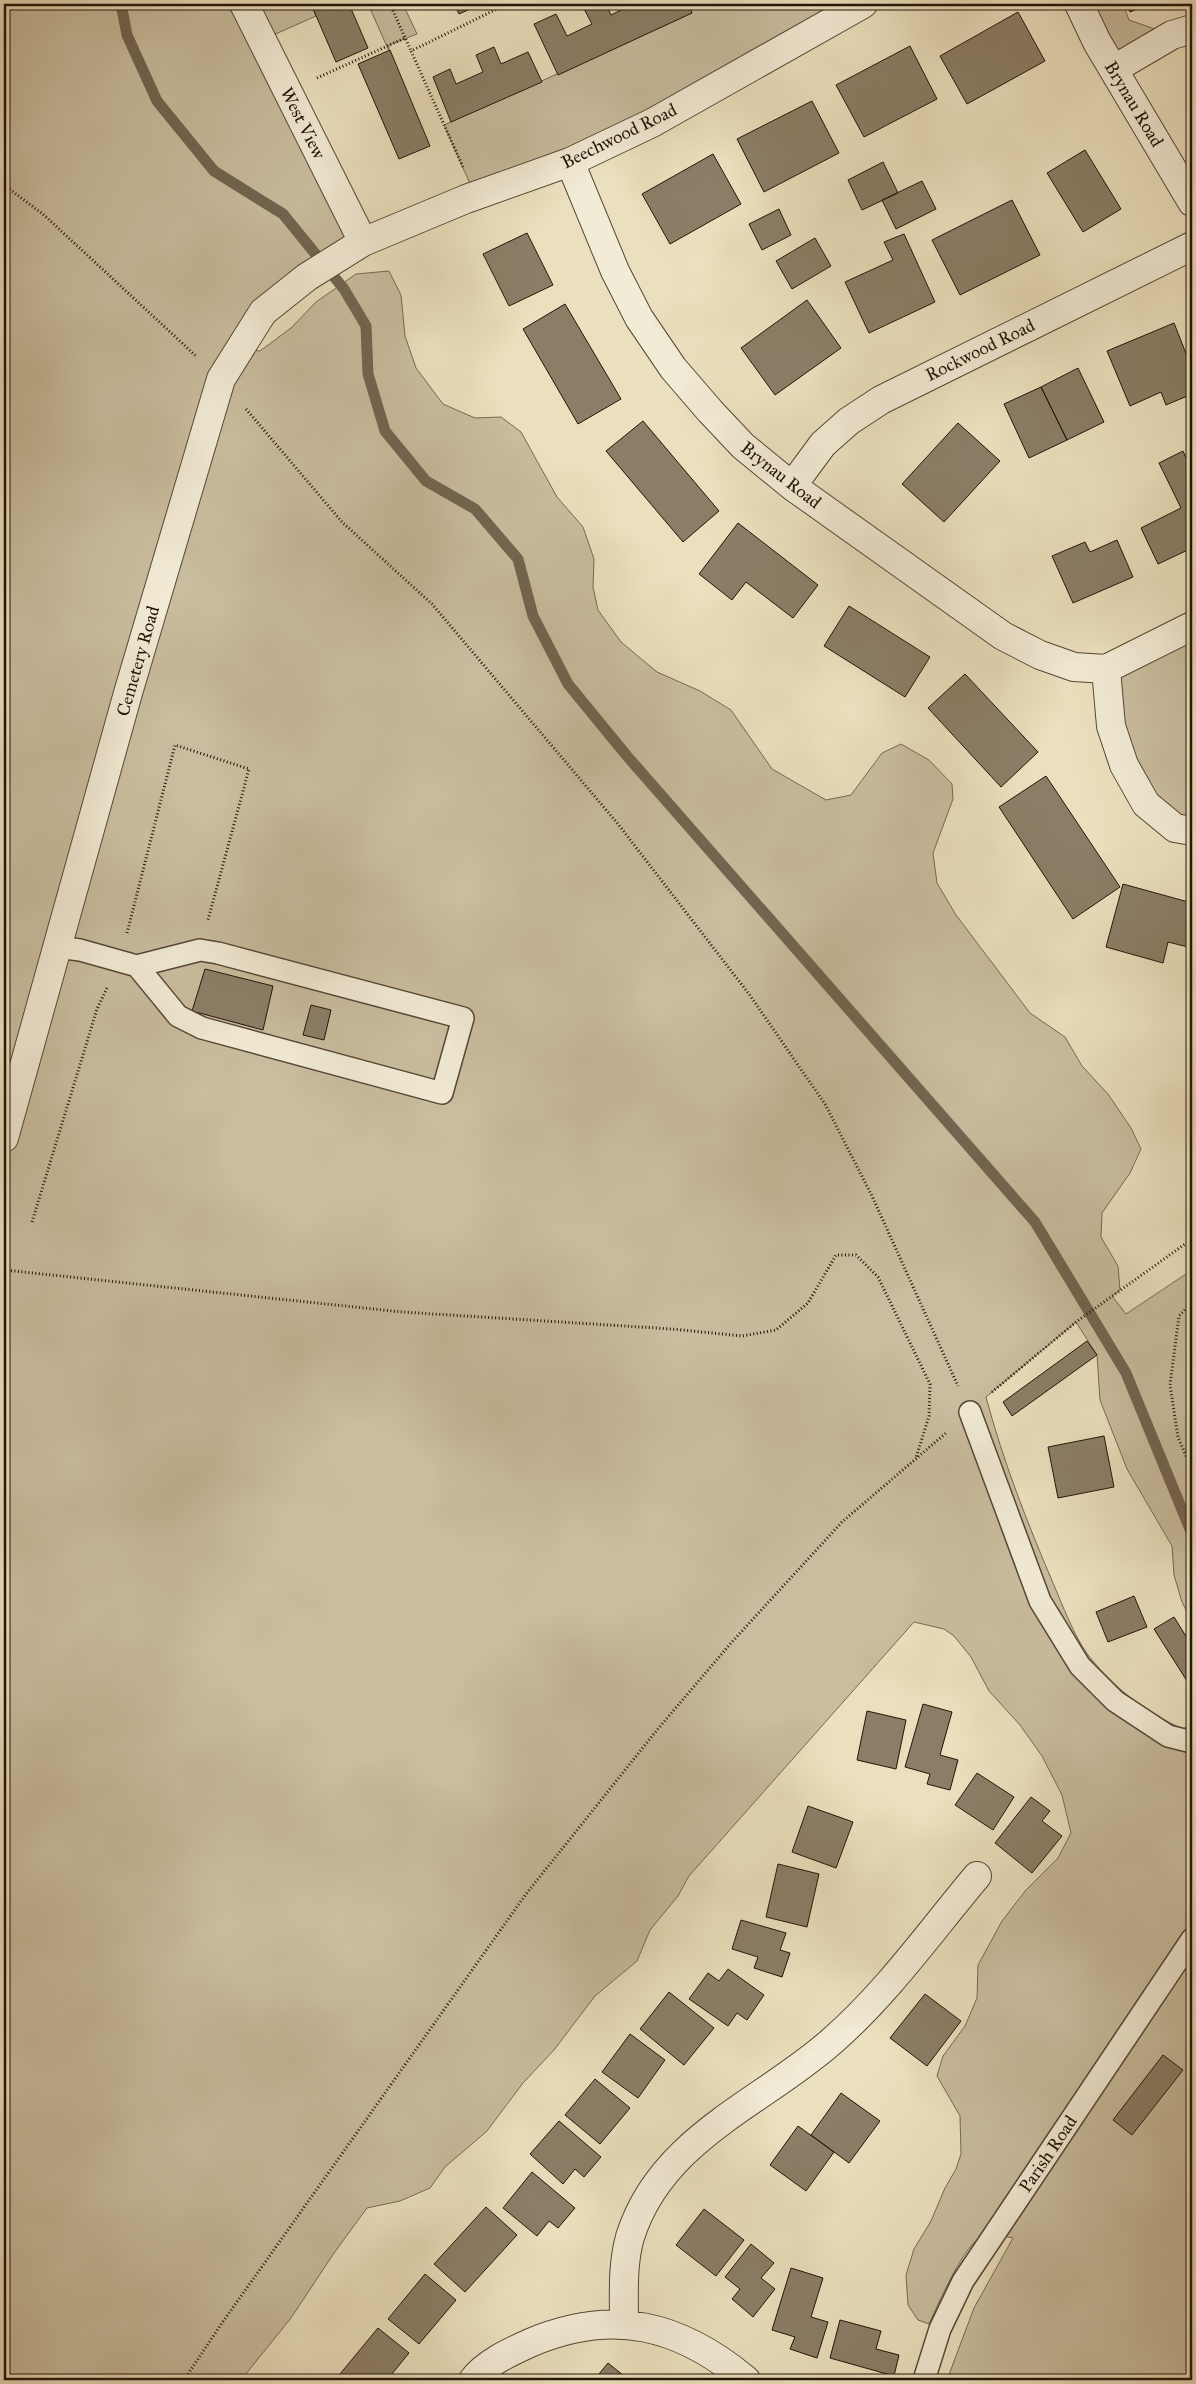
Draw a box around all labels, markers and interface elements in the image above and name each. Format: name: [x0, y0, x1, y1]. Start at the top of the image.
street label: Brynau Road: [1100, 57, 1168, 151]
street label: West View: [276, 84, 330, 163]
street label: Beechwood Road: [558, 99, 680, 173]
street label: Rockwood Road: [922, 314, 1038, 386]
street label: Brynau Road: [736, 437, 826, 513]
street label: Cemetery Road: [112, 603, 164, 719]
street label: Parish Road: [1014, 2111, 1082, 2197]

